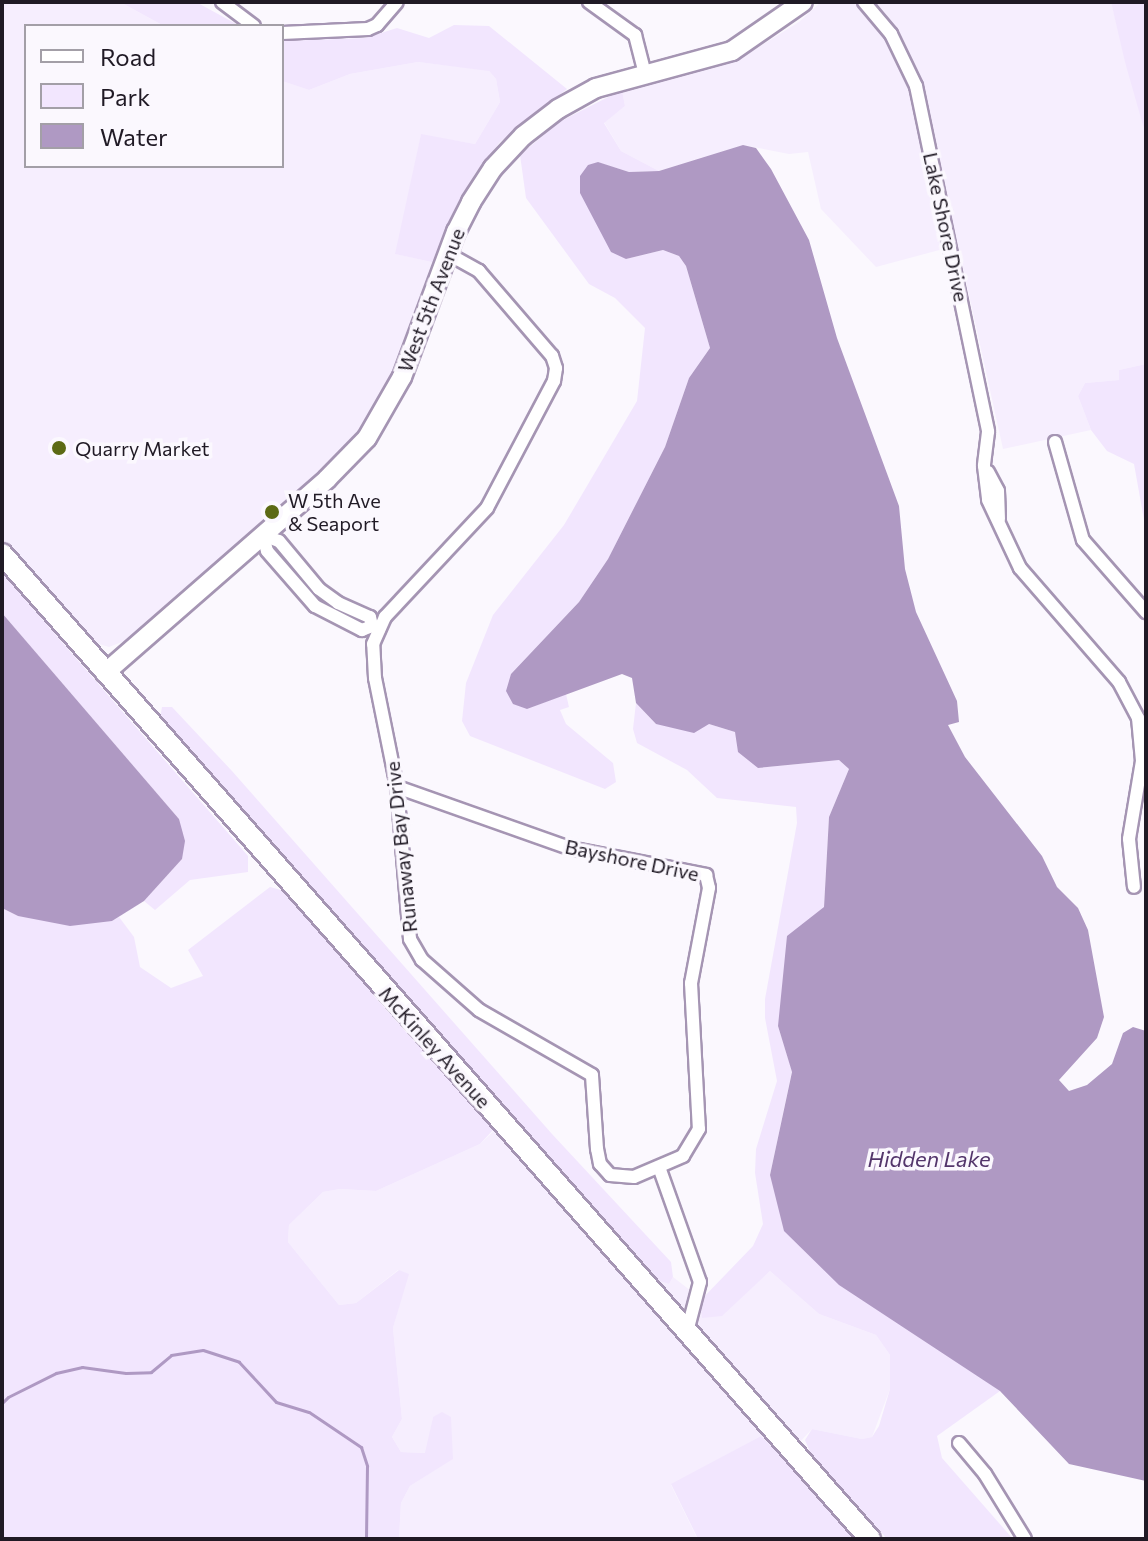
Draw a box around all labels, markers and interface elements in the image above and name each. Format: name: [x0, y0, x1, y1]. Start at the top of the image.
legend: [24, 24, 284, 168]
text: Road: [100, 42, 156, 71]
text: Park: [100, 82, 150, 111]
text: Water: [100, 122, 168, 151]
street label: Lake Shore Drive: [918, 150, 974, 304]
street label: West 5th Avenue: [393, 225, 469, 375]
place label: Quarry Market: [75, 436, 210, 460]
marker: Quarry Market: [50, 439, 68, 457]
place label: W 5th Ave & Seaport: [288, 488, 381, 535]
marker: W 5th Ave & Seaport: [263, 503, 281, 521]
street label: Runaway Bay Drive: [380, 760, 422, 934]
street label: Bayshore Drive: [563, 834, 701, 886]
street label: McKinley Avenue: [374, 981, 496, 1113]
water label: Hidden Lake: [867, 1146, 991, 1172]

